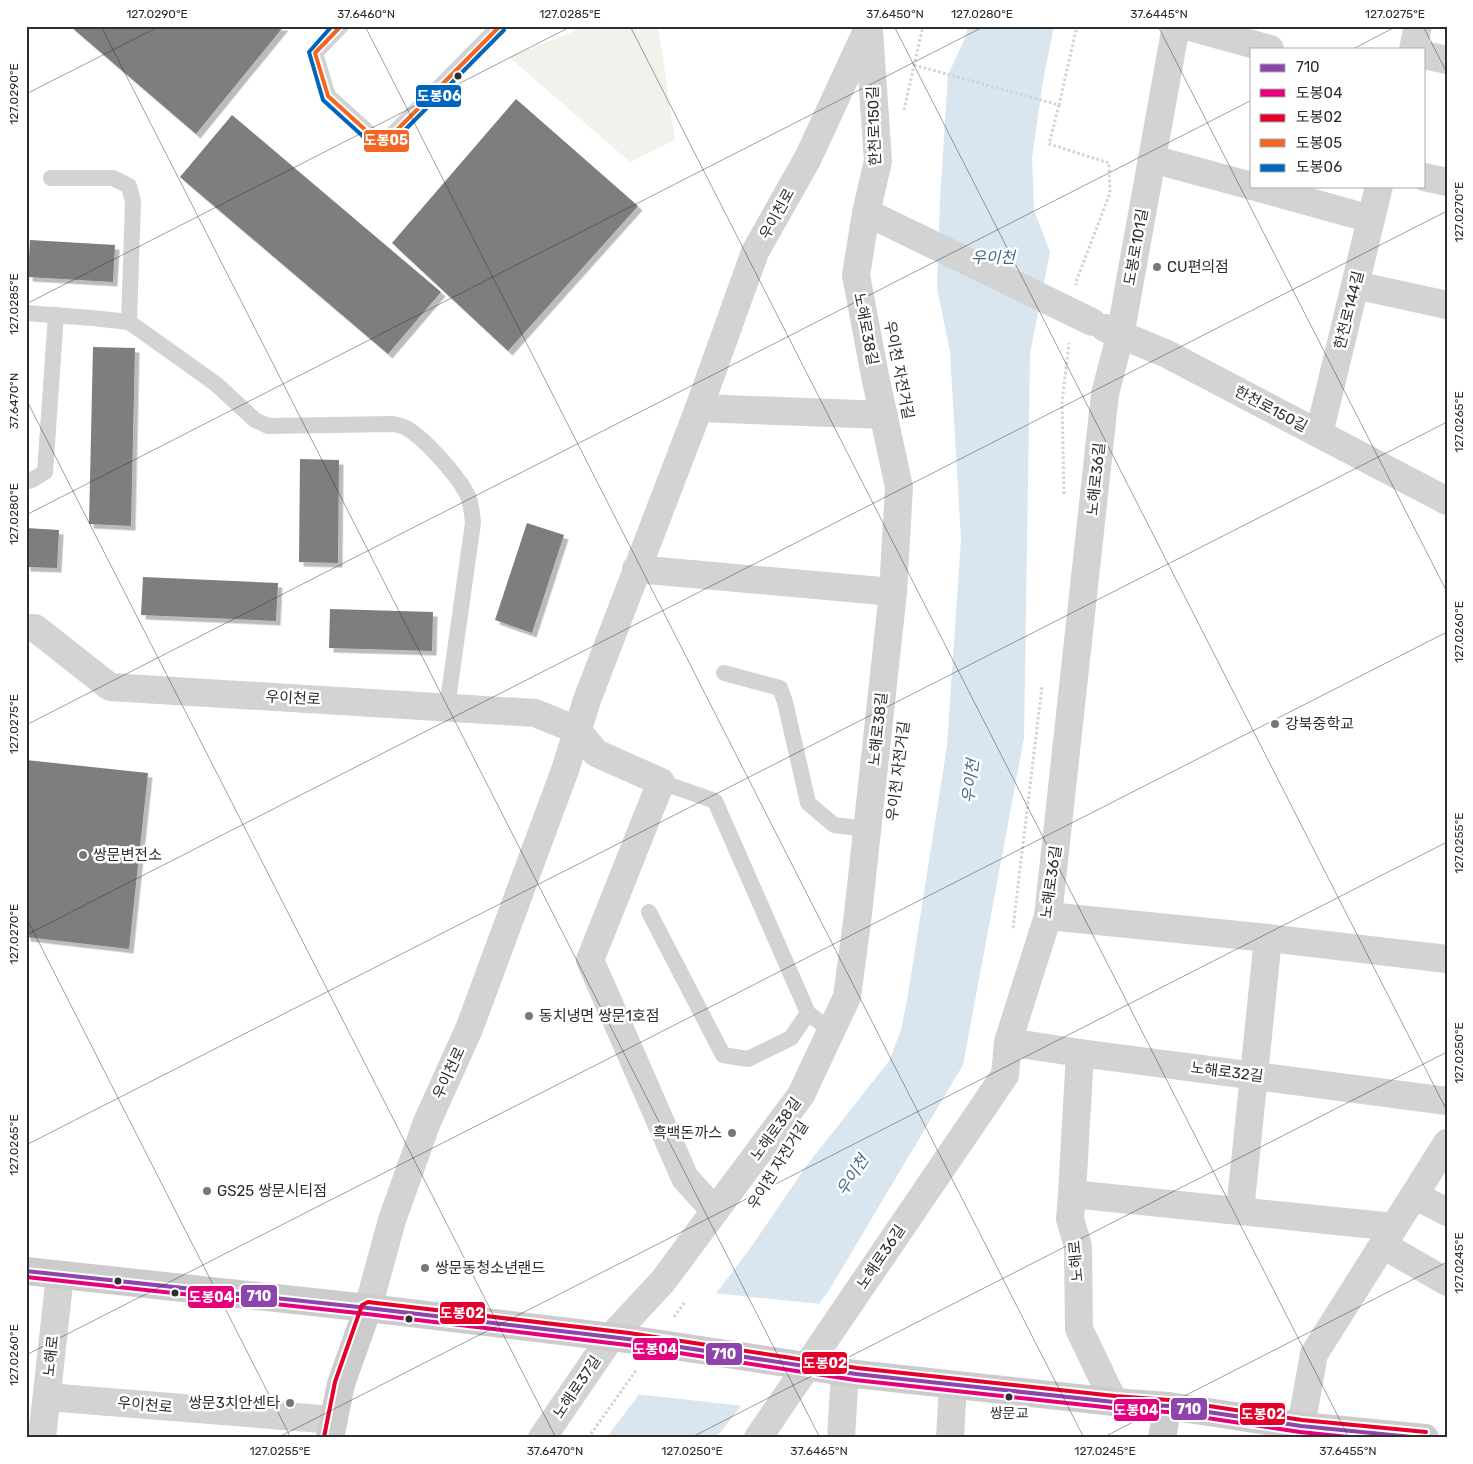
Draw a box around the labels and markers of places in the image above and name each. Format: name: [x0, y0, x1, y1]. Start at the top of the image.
unlabelled marker: [453, 71, 463, 81]
place label: CU편의점: [1167, 258, 1229, 276]
marker: CU편의점: [1151, 261, 1163, 273]
place label: 강북중학교: [1285, 715, 1354, 733]
marker: 강북중학교: [1269, 718, 1281, 730]
place label: 쌍문변전소: [93, 846, 162, 864]
marker: 쌍문변전소: [77, 849, 89, 861]
place label: 동치냉면 쌍문1호점: [539, 1007, 660, 1025]
marker: 동치냉면 쌍문1호점: [523, 1010, 535, 1022]
place label: 흑백돈까스: [653, 1124, 722, 1142]
marker: 흑백돈까스: [726, 1127, 738, 1139]
place label: GS25 쌍문시티점: [217, 1182, 327, 1200]
marker: GS25 쌍문시티점: [201, 1185, 213, 1197]
place label: 쌍문동청소년랜드: [435, 1259, 546, 1277]
marker: 쌍문동청소년랜드: [419, 1262, 431, 1274]
unlabelled marker: [113, 1276, 123, 1286]
unlabelled marker: [170, 1288, 180, 1298]
unlabelled marker: [404, 1314, 414, 1324]
marker: 쌍문교: [1004, 1392, 1014, 1402]
place label: 쌍문3치안센타: [188, 1394, 280, 1412]
marker: 쌍문3치안센타: [284, 1397, 296, 1409]
place label: 쌍문교: [990, 1405, 1028, 1422]

